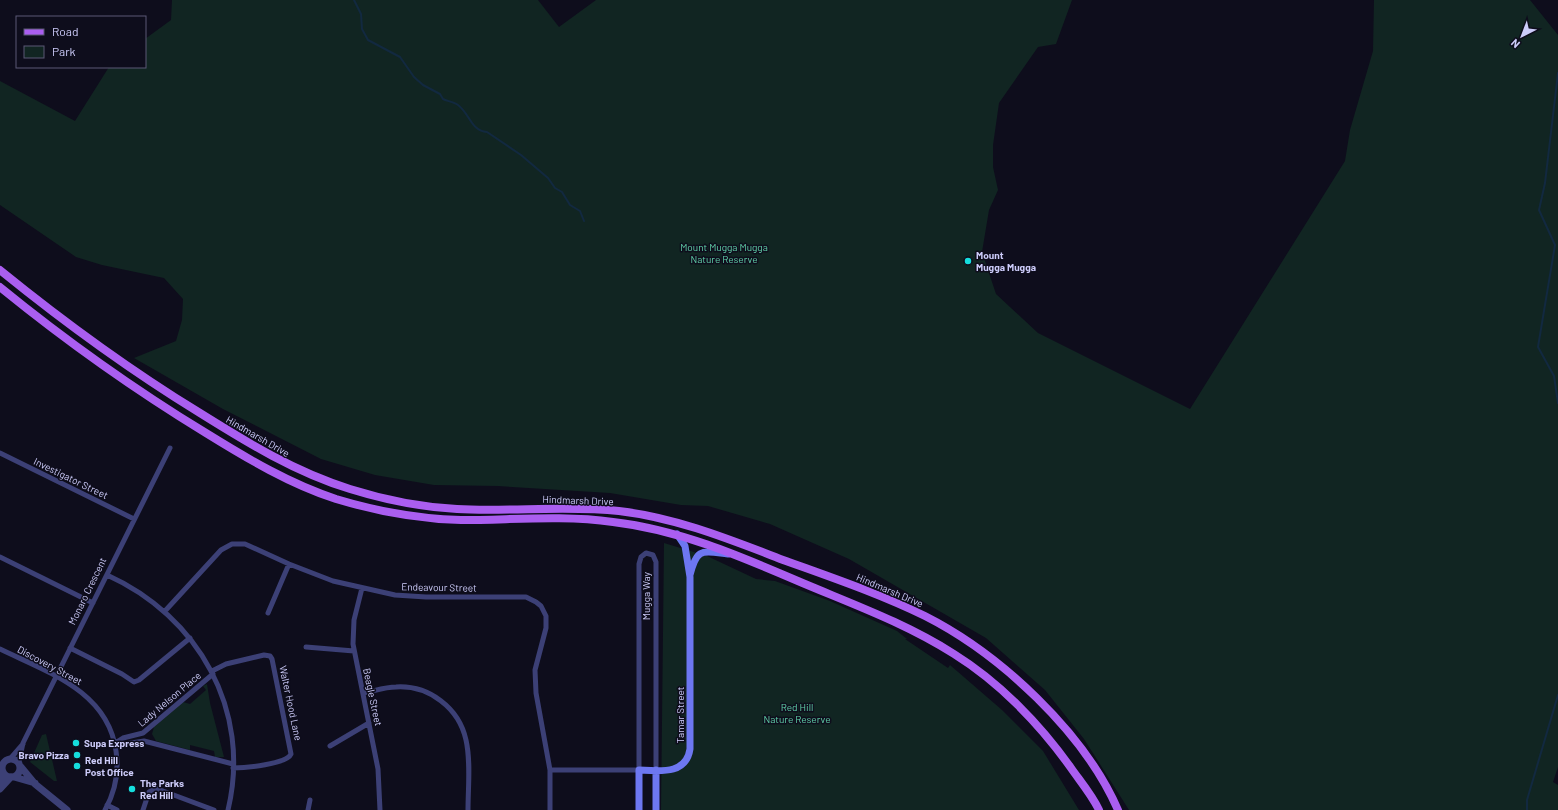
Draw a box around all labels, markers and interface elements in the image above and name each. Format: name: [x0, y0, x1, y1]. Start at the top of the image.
legend: [16, 16, 146, 68]
north arrow: [1502, 16, 1542, 56]
text: Road: [52, 24, 79, 38]
text: N: [1508, 37, 1522, 51]
text: Park: [52, 44, 76, 58]
park label: Mount Mugga Mugga Nature Reserve: [680, 241, 768, 265]
place label: Mount Mugga Mugga: [976, 249, 1036, 273]
marker: Mount Mugga Mugga: [963, 256, 973, 266]
street label: Hindmarsh Drive: [224, 413, 292, 459]
street label: Investigator Street: [32, 455, 110, 501]
street label: Hindmarsh Drive: [542, 493, 614, 507]
street label: Monaro Crescent: [66, 555, 109, 627]
street label: Mugga Way: [640, 571, 652, 620]
street label: Hindmarsh Drive: [855, 571, 925, 609]
street label: Endeavour Street: [401, 580, 477, 594]
street label: Discovery Street: [16, 643, 85, 687]
street label: Walter Hood Lane: [277, 664, 305, 742]
street label: Beagle Street: [361, 667, 385, 727]
street label: Lady Nelson Place: [135, 669, 203, 729]
street label: Tamar Street: [674, 686, 686, 743]
park label: Red Hill Nature Reserve: [763, 701, 831, 725]
place label: Supa Express: [84, 737, 144, 749]
marker: Supa Express: [71, 738, 81, 748]
place label: Bravo Pizza: [18, 749, 69, 761]
marker: Bravo Pizza: [72, 750, 82, 760]
place label: Red Hill Post Office: [85, 754, 134, 778]
marker: Red Hill Post Office: [72, 761, 82, 771]
place label: The Parks Red Hill: [140, 777, 184, 801]
marker: The Parks Red Hill: [127, 784, 137, 794]

